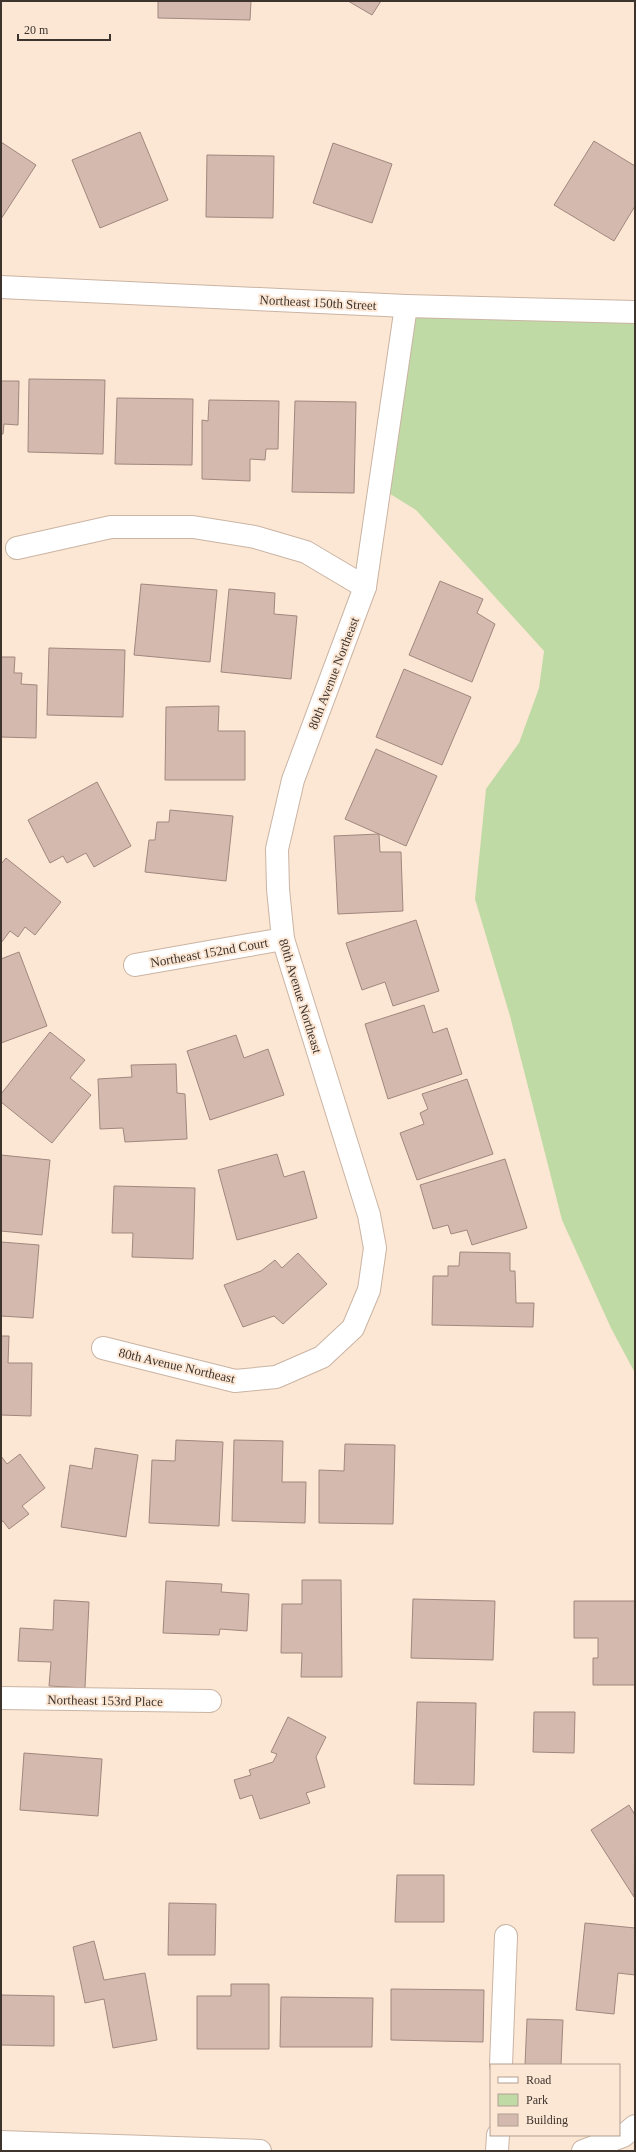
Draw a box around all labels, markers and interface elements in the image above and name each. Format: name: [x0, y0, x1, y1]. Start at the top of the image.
scale bar: [18, 16, 110, 42]
text: 20 m: [24, 23, 49, 37]
street label: Northeast 150th Street: [259, 292, 377, 313]
street label: 80th Avenue Northeast: [305, 615, 362, 731]
street label: Northeast 152nd Court: [149, 935, 269, 970]
street label: 80th Avenue Northeast: [276, 937, 325, 1056]
street label: 80th Avenue Northeast: [117, 1345, 237, 1386]
street label: Northeast 153rd Place: [47, 1692, 163, 1709]
legend: [490, 2064, 620, 2136]
text: Road: [526, 2073, 551, 2087]
text: Park: [526, 2093, 548, 2107]
text: Building: [526, 2113, 568, 2127]

